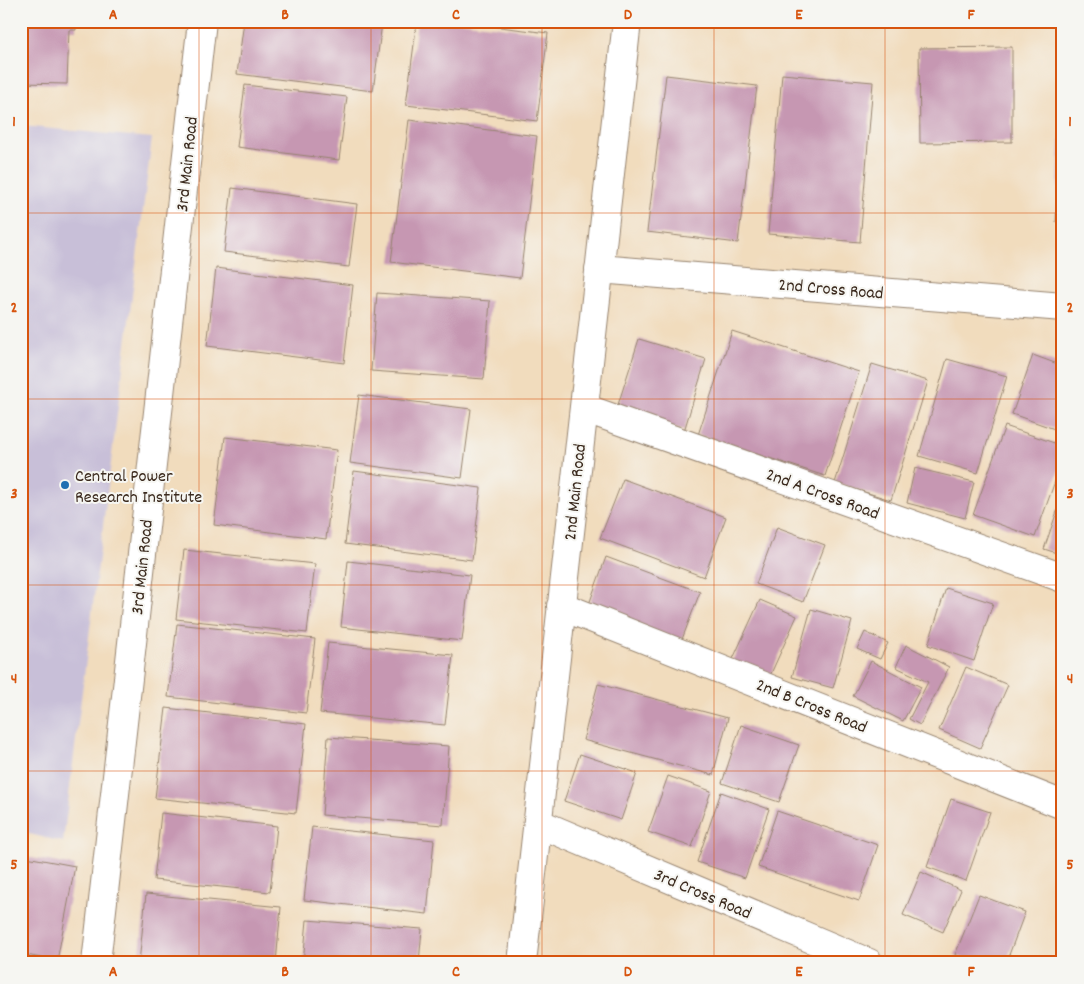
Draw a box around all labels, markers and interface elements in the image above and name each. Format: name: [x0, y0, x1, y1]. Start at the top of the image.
text: A: [109, 4, 118, 27]
text: B: [281, 4, 289, 27]
text: C: [452, 4, 460, 27]
text: D: [624, 4, 633, 27]
text: E: [795, 4, 803, 27]
text: F: [967, 4, 975, 27]
text: 1: [12, 111, 16, 134]
text: 1: [1068, 111, 1072, 134]
street label: 3rd Main Road: [171, 115, 206, 213]
street label: 2nd Cross Road: [777, 273, 884, 308]
text: 2: [11, 297, 18, 320]
text: 2: [1067, 297, 1074, 320]
street label: 2nd Main Road: [559, 443, 594, 542]
street label: 2nd A Cross Road: [762, 463, 882, 527]
place label: Central Power Research Institute: [75, 465, 202, 511]
marker: Central Power Research Institute: [59, 479, 71, 491]
text: 3: [10, 483, 18, 506]
text: 3: [1066, 483, 1074, 506]
street label: 3rd Main Road: [126, 518, 161, 616]
text: 4: [11, 668, 17, 691]
text: 4: [1067, 668, 1073, 691]
street label: 2nd B Cross Road: [752, 674, 870, 741]
text: 5: [10, 854, 18, 877]
text: 5: [1066, 854, 1074, 877]
street label: 3rd Cross Road: [649, 864, 755, 927]
text: A: [109, 961, 118, 984]
text: B: [281, 961, 289, 984]
text: C: [452, 961, 460, 984]
text: D: [624, 961, 633, 984]
text: E: [795, 961, 803, 984]
text: F: [967, 961, 975, 984]

